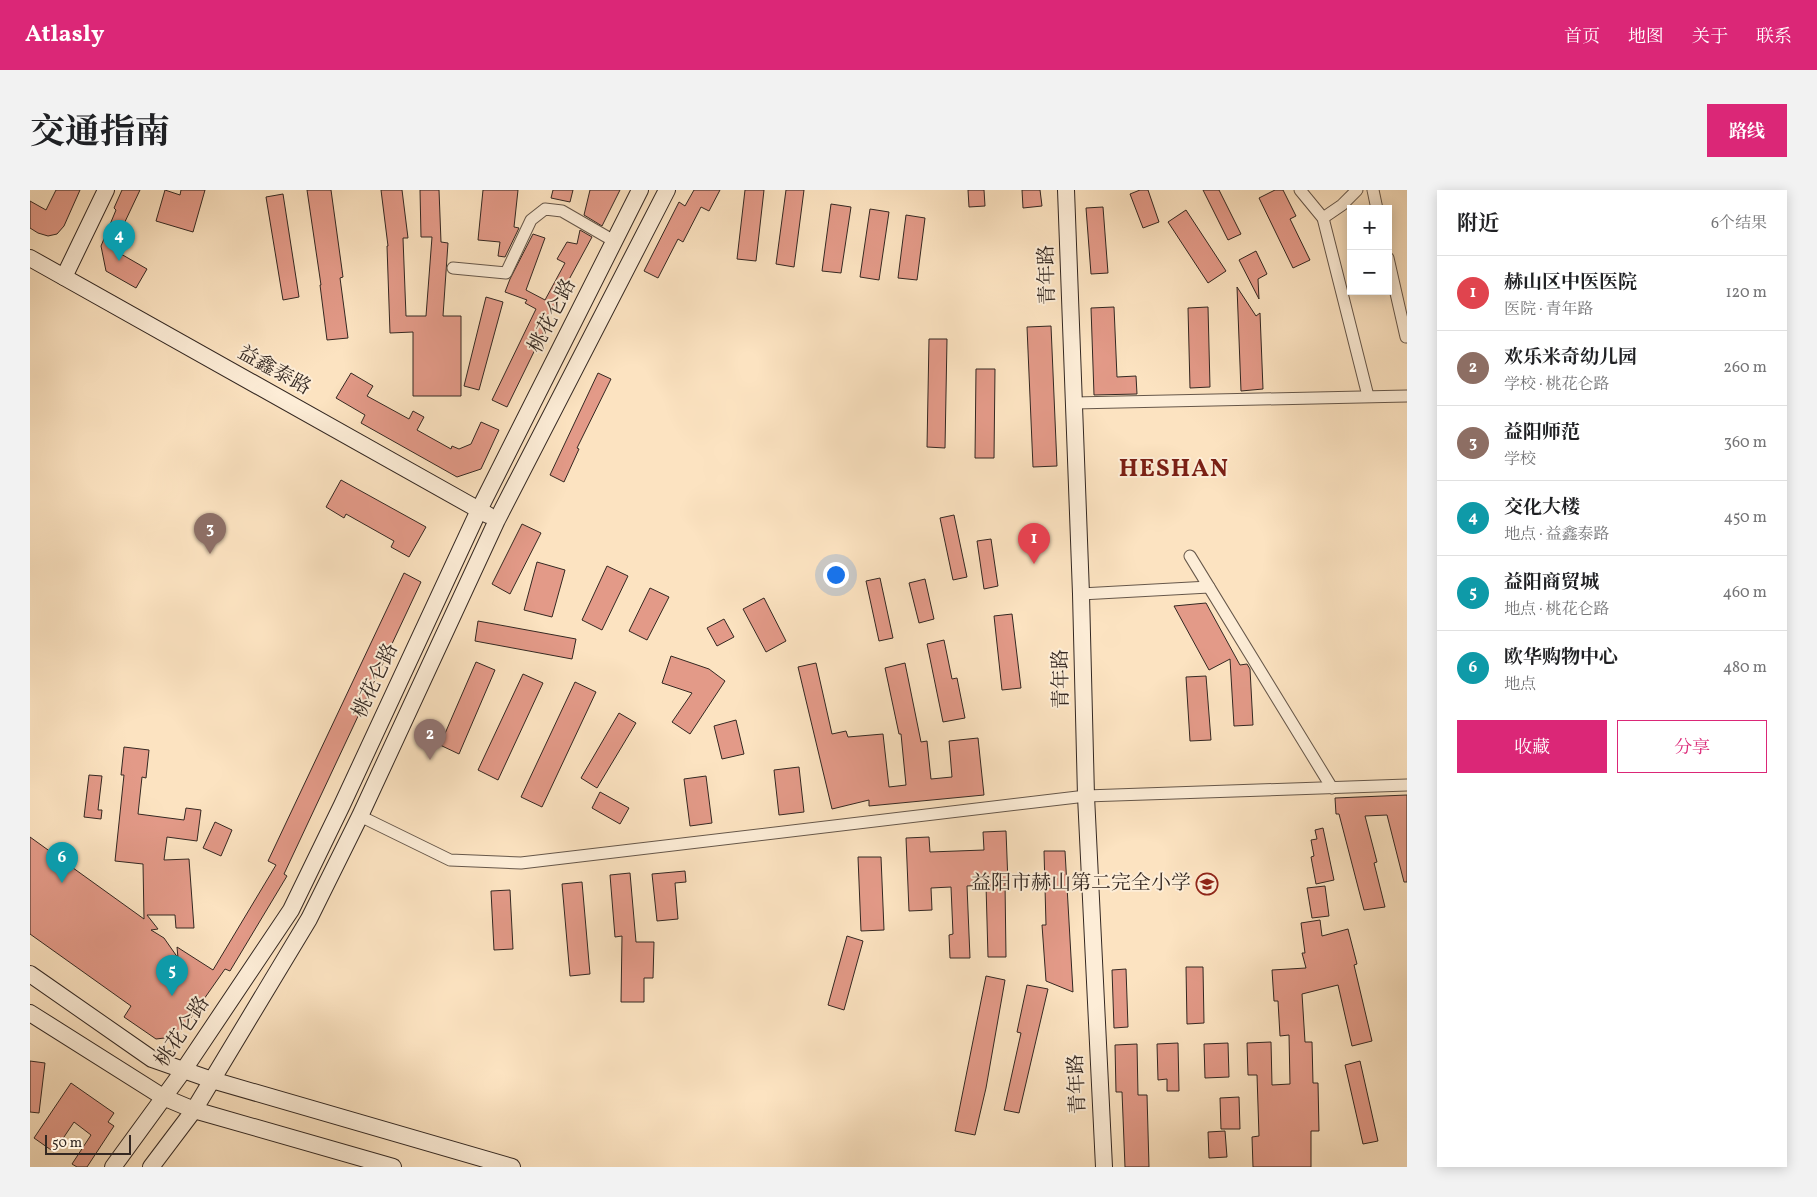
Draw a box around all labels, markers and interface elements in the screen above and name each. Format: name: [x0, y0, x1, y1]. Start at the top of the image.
text: Atlasly: [25, 18, 104, 52]
text: 首页: [1564, 25, 1600, 50]
text: 地图: [1628, 25, 1664, 50]
text: 关于: [1692, 25, 1728, 50]
text: 联系: [1756, 25, 1792, 50]
button: 路线: [1707, 104, 1787, 157]
text: 交通指南: [30, 110, 170, 158]
map controls: [1347, 205, 1392, 295]
button: +: [1347, 205, 1392, 250]
text: 附近: [1457, 210, 1499, 239]
text: 6个结果: [1711, 213, 1767, 235]
pin: 4: [103, 220, 135, 261]
street label: 青年路: [1033, 245, 1063, 305]
button: −: [1347, 250, 1392, 295]
text: 赫山区中医医院: [1504, 270, 1637, 296]
street label: 桃花仑路: [522, 274, 584, 358]
text: 1: [1470, 282, 1476, 304]
text: 120 m: [1725, 282, 1767, 304]
text: 医院 · 青年路: [1504, 299, 1594, 321]
street label: 益鑫泰路: [232, 339, 316, 403]
text: 欢乐米奇幼儿园: [1504, 345, 1637, 371]
text: 2: [1469, 357, 1477, 379]
text: 260 m: [1723, 357, 1767, 379]
text: 学校 · 桃花仑路: [1504, 374, 1610, 396]
text: 益阳师范: [1504, 420, 1580, 446]
text: 3: [1469, 432, 1477, 454]
text: 360 m: [1724, 432, 1767, 454]
text: 学校: [1504, 449, 1536, 471]
district label: HESHAN: [1119, 452, 1229, 487]
text: 交化大楼: [1504, 495, 1580, 521]
text: 4: [1468, 507, 1478, 529]
text: 450 m: [1724, 507, 1767, 529]
pin: 3: [194, 513, 226, 554]
pin: 1: [1018, 523, 1050, 564]
text: 地点 · 益鑫泰路: [1504, 524, 1610, 546]
your location: [823, 562, 849, 588]
text: 益阳商贸城: [1504, 570, 1599, 596]
text: 5: [1469, 582, 1477, 604]
text: 460 m: [1723, 582, 1767, 604]
text: 地点 · 桃花仑路: [1504, 599, 1610, 621]
street label: 桃花仑路: [346, 639, 406, 723]
text: 欧华购物中心: [1504, 645, 1618, 671]
street label: 青年路: [1047, 649, 1077, 709]
text: 6: [1469, 657, 1477, 679]
text: 480 m: [1723, 657, 1767, 679]
text: 地点: [1504, 674, 1536, 696]
pin: 2: [414, 719, 446, 760]
button: 收藏: [1457, 720, 1607, 773]
button: 分享: [1617, 720, 1767, 773]
pin: 6: [46, 842, 78, 883]
place label: 益阳市赫山第二完全小学: [971, 870, 1191, 898]
school or university icon: 益阳市赫山第二完全小学: [1195, 872, 1219, 896]
pin: 5: [156, 955, 188, 996]
street label: 桃花仑路: [149, 991, 217, 1073]
street label: 青年路: [1062, 1053, 1094, 1115]
scale bar: [45, 1132, 131, 1155]
text: 50 m: [52, 1134, 82, 1153]

